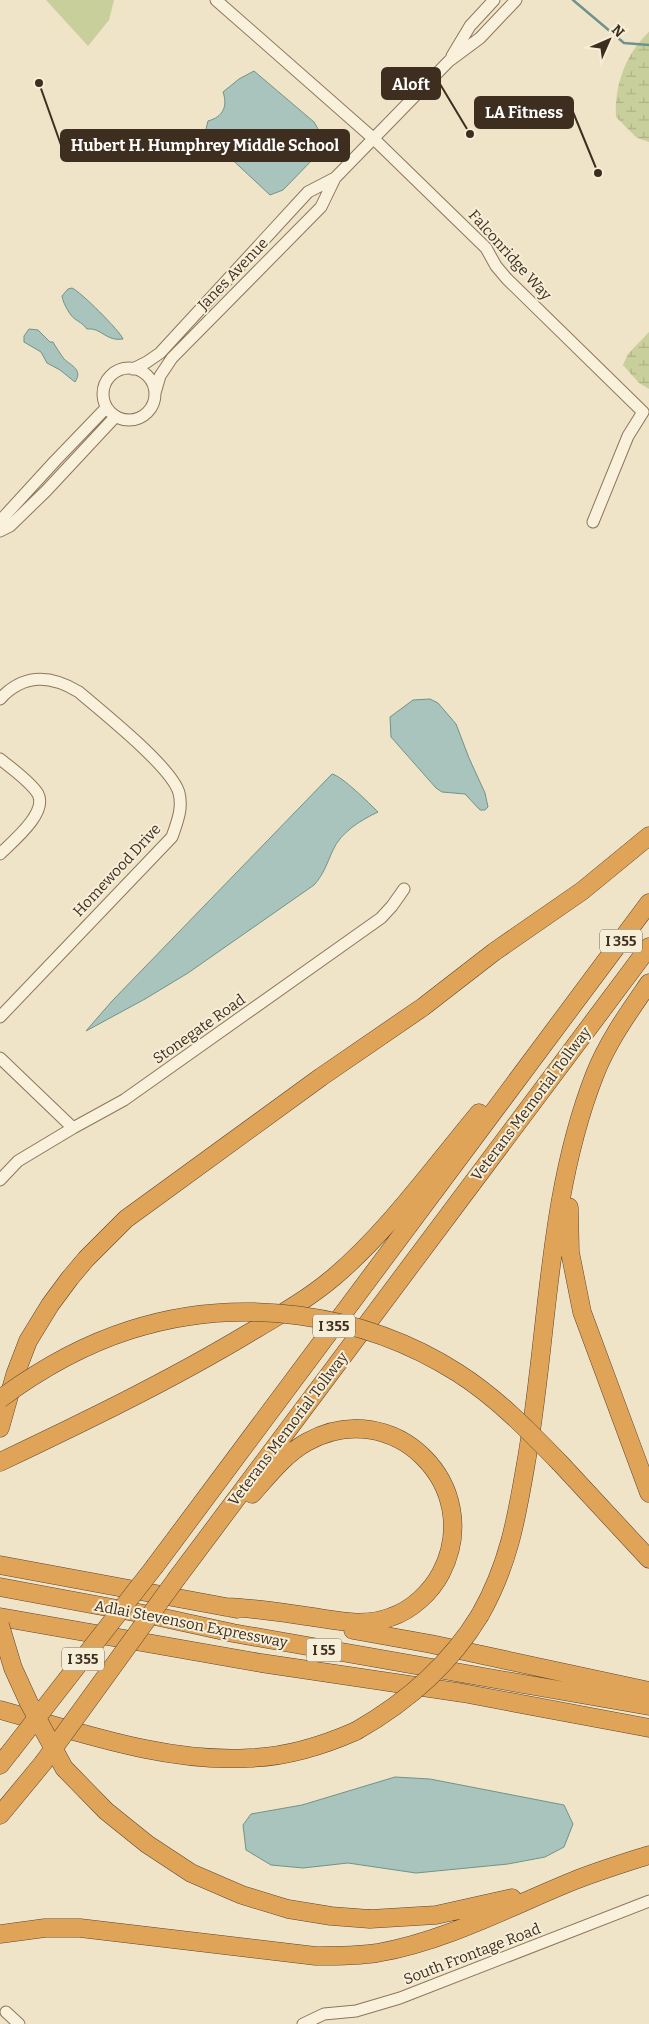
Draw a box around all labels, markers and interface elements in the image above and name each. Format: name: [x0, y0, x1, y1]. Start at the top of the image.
north arrow: [584, 15, 634, 65]
text: N: [608, 21, 628, 41]
callout: Aloft: [382, 68, 440, 99]
text: Aloft: [392, 75, 431, 94]
callout: LA Fitness: [475, 97, 573, 128]
text: LA Fitness: [485, 103, 563, 122]
callout: Hubert H. Humphrey Middle School: [61, 130, 349, 161]
text: Hubert H. Humphrey Middle School: [71, 136, 339, 155]
street label: Falconridge Way: [465, 206, 555, 304]
street label: Janes Avenue: [193, 234, 272, 315]
street label: Homewood Drive: [69, 820, 165, 920]
road number: I 355: [600, 929, 642, 952]
street label: Stonegate Road: [149, 990, 249, 1067]
street label: Veterans Memorial Tollway: [467, 1024, 595, 1184]
road number: I 355: [313, 1314, 355, 1338]
street label: Veterans Memorial Tollway: [224, 1349, 352, 1509]
street label: Adlai Stevenson Expressway: [93, 1596, 289, 1652]
road number: I 55: [306, 1638, 342, 1662]
road number: I 355: [62, 1648, 104, 1670]
street label: South Frontage Road: [401, 1920, 543, 1988]

